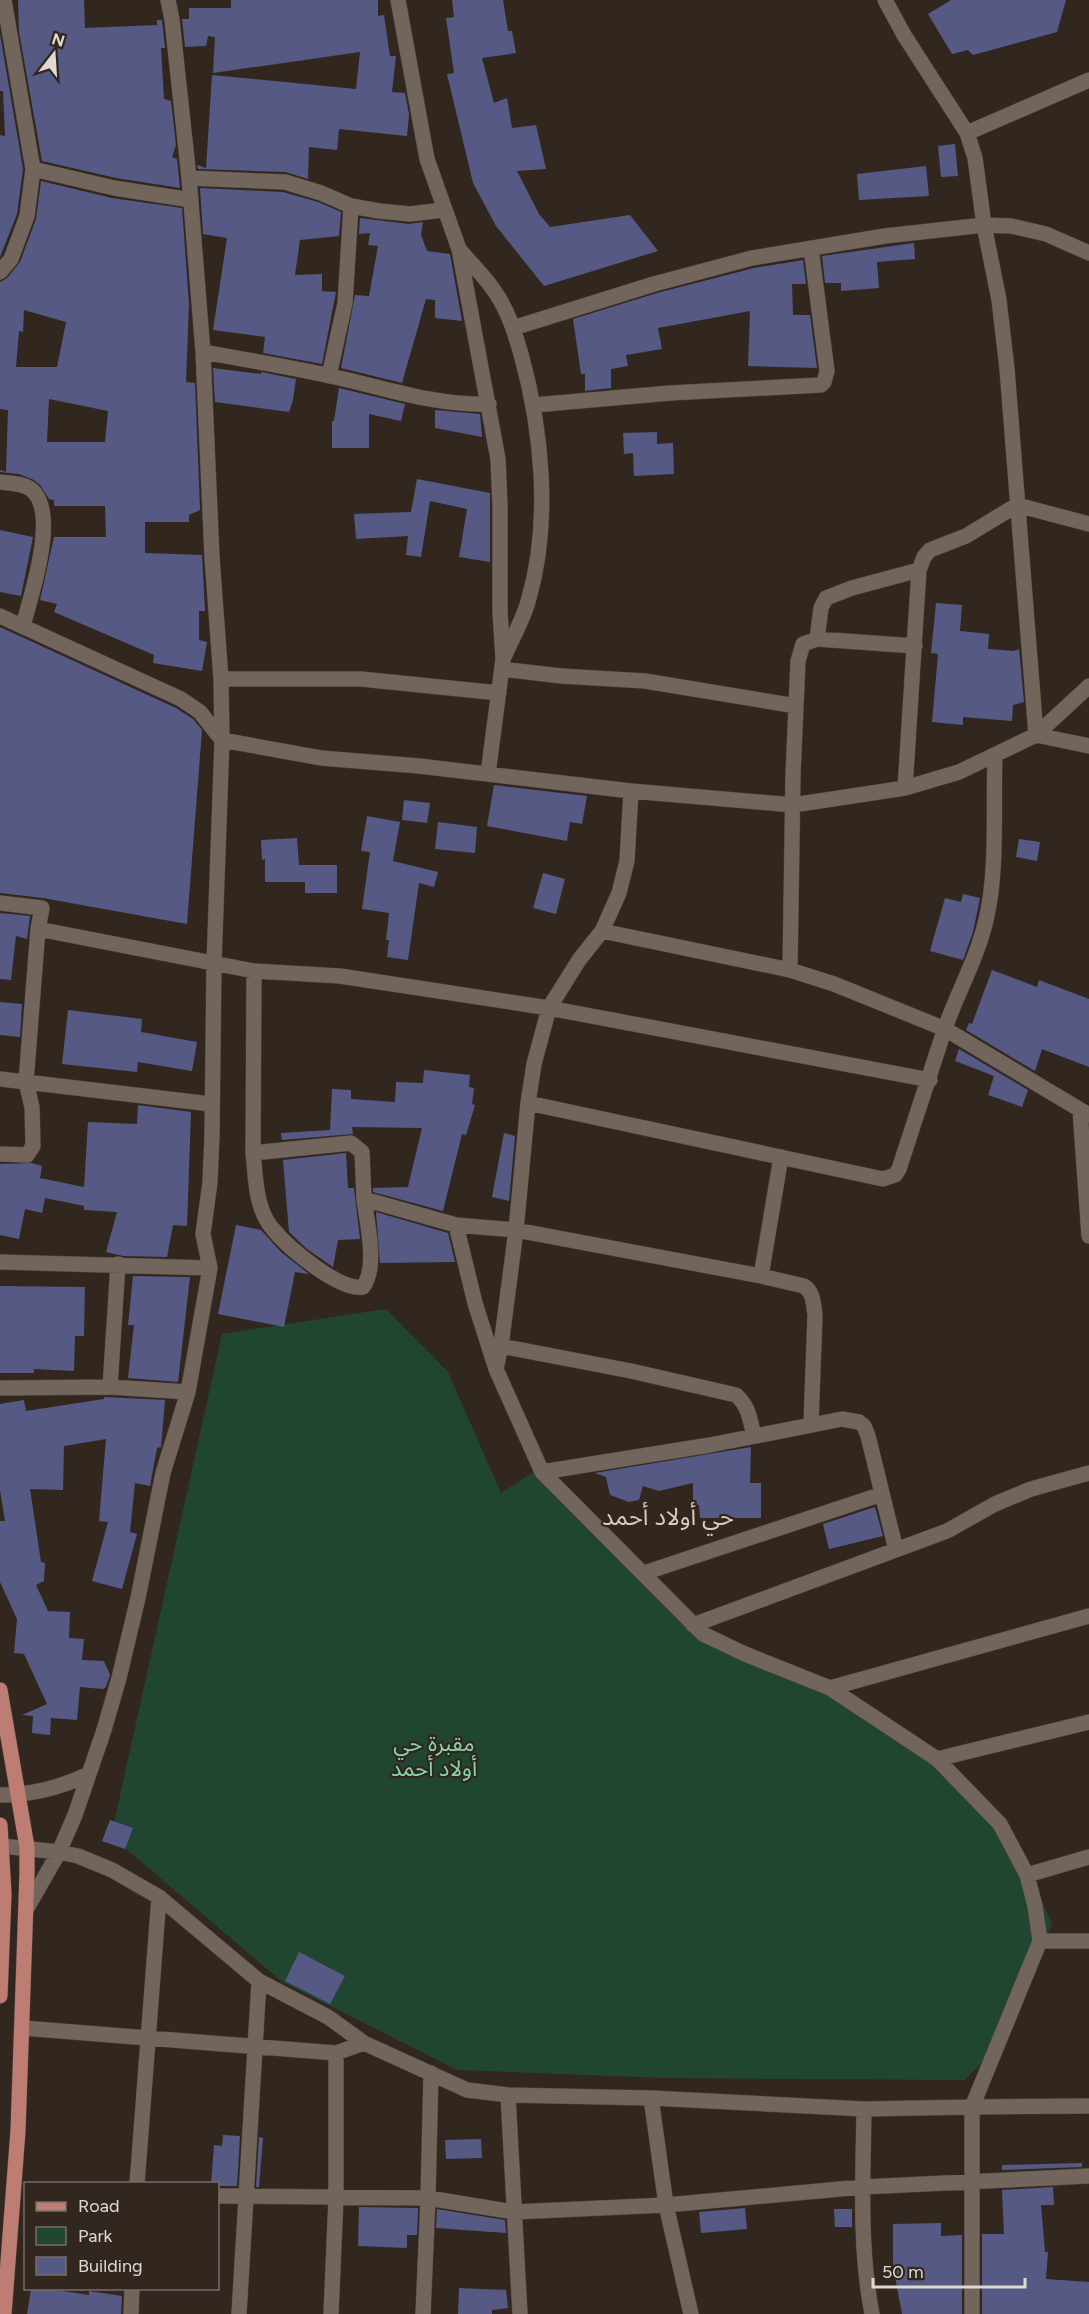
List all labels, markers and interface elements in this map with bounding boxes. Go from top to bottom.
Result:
north arrow [24,24,84,84]
text: N [50,29,67,51]
district label: حي أولاد أحمد [602,1501,734,1536]
park label: مقبرة حي أولاد أحمد [391,1730,477,1782]
legend [24,2182,219,2290]
text: Road [78,2195,119,2217]
text: Park [78,2225,113,2247]
scale bar [873,2251,1024,2289]
text: Building [78,2255,143,2277]
text: 50 m [882,2261,924,2283]

